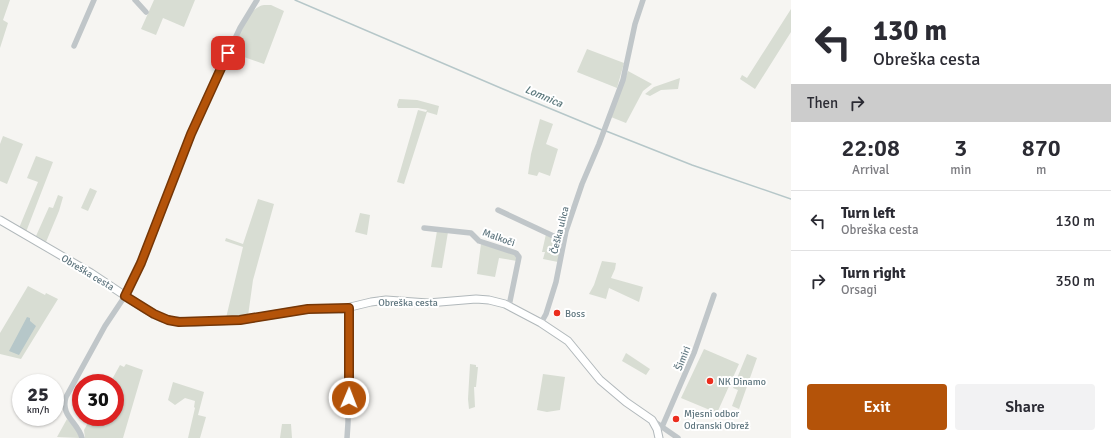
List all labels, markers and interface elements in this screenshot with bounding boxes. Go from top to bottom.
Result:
text: 130 m [873,14,947,48]
icon: left [807,16,859,68]
pin [211,36,245,70]
icon: arrive [217,42,239,64]
text: Obreška cesta [873,48,980,70]
water label: Lomnica [523,83,565,110]
icon: right [846,92,868,114]
text: Then [807,94,838,112]
text: 22:08 [841,133,900,163]
text: 3 [954,133,967,163]
text: 870 [1022,133,1061,163]
text: Arrival [852,162,889,178]
text: min [950,162,971,178]
text: m [1036,162,1046,178]
text: Turn left [841,204,895,222]
street label: Češka ulica [547,205,572,255]
icon: left [807,210,829,232]
text: 130 m [1055,212,1095,230]
text: Obreška cesta [841,222,919,238]
street label: Malkoči [481,227,517,249]
street label: Obreška cesta [59,252,116,293]
text: Turn right [841,264,906,282]
icon: right [807,270,829,292]
text: 350 m [1055,272,1095,290]
text: Orsagi [841,282,877,298]
street label: Obreška cesta [378,297,438,309]
marker: Boss [552,308,562,318]
place label: Boss [565,308,586,320]
street label: Šimiri [672,344,693,372]
speed limit sign: 30 [72,374,124,426]
marker: NK Dinamo [705,376,715,386]
place label: NK Dinamo [718,376,766,388]
position arrow [328,377,370,419]
text: 25 [27,382,49,407]
button: Exit [807,384,947,430]
button: Share [955,384,1095,430]
text: km/h [27,404,49,416]
place label: Mjesni odbor Odranski Obrež [684,408,750,432]
marker: Mjesni odbor Odranski Obrež [671,414,681,424]

